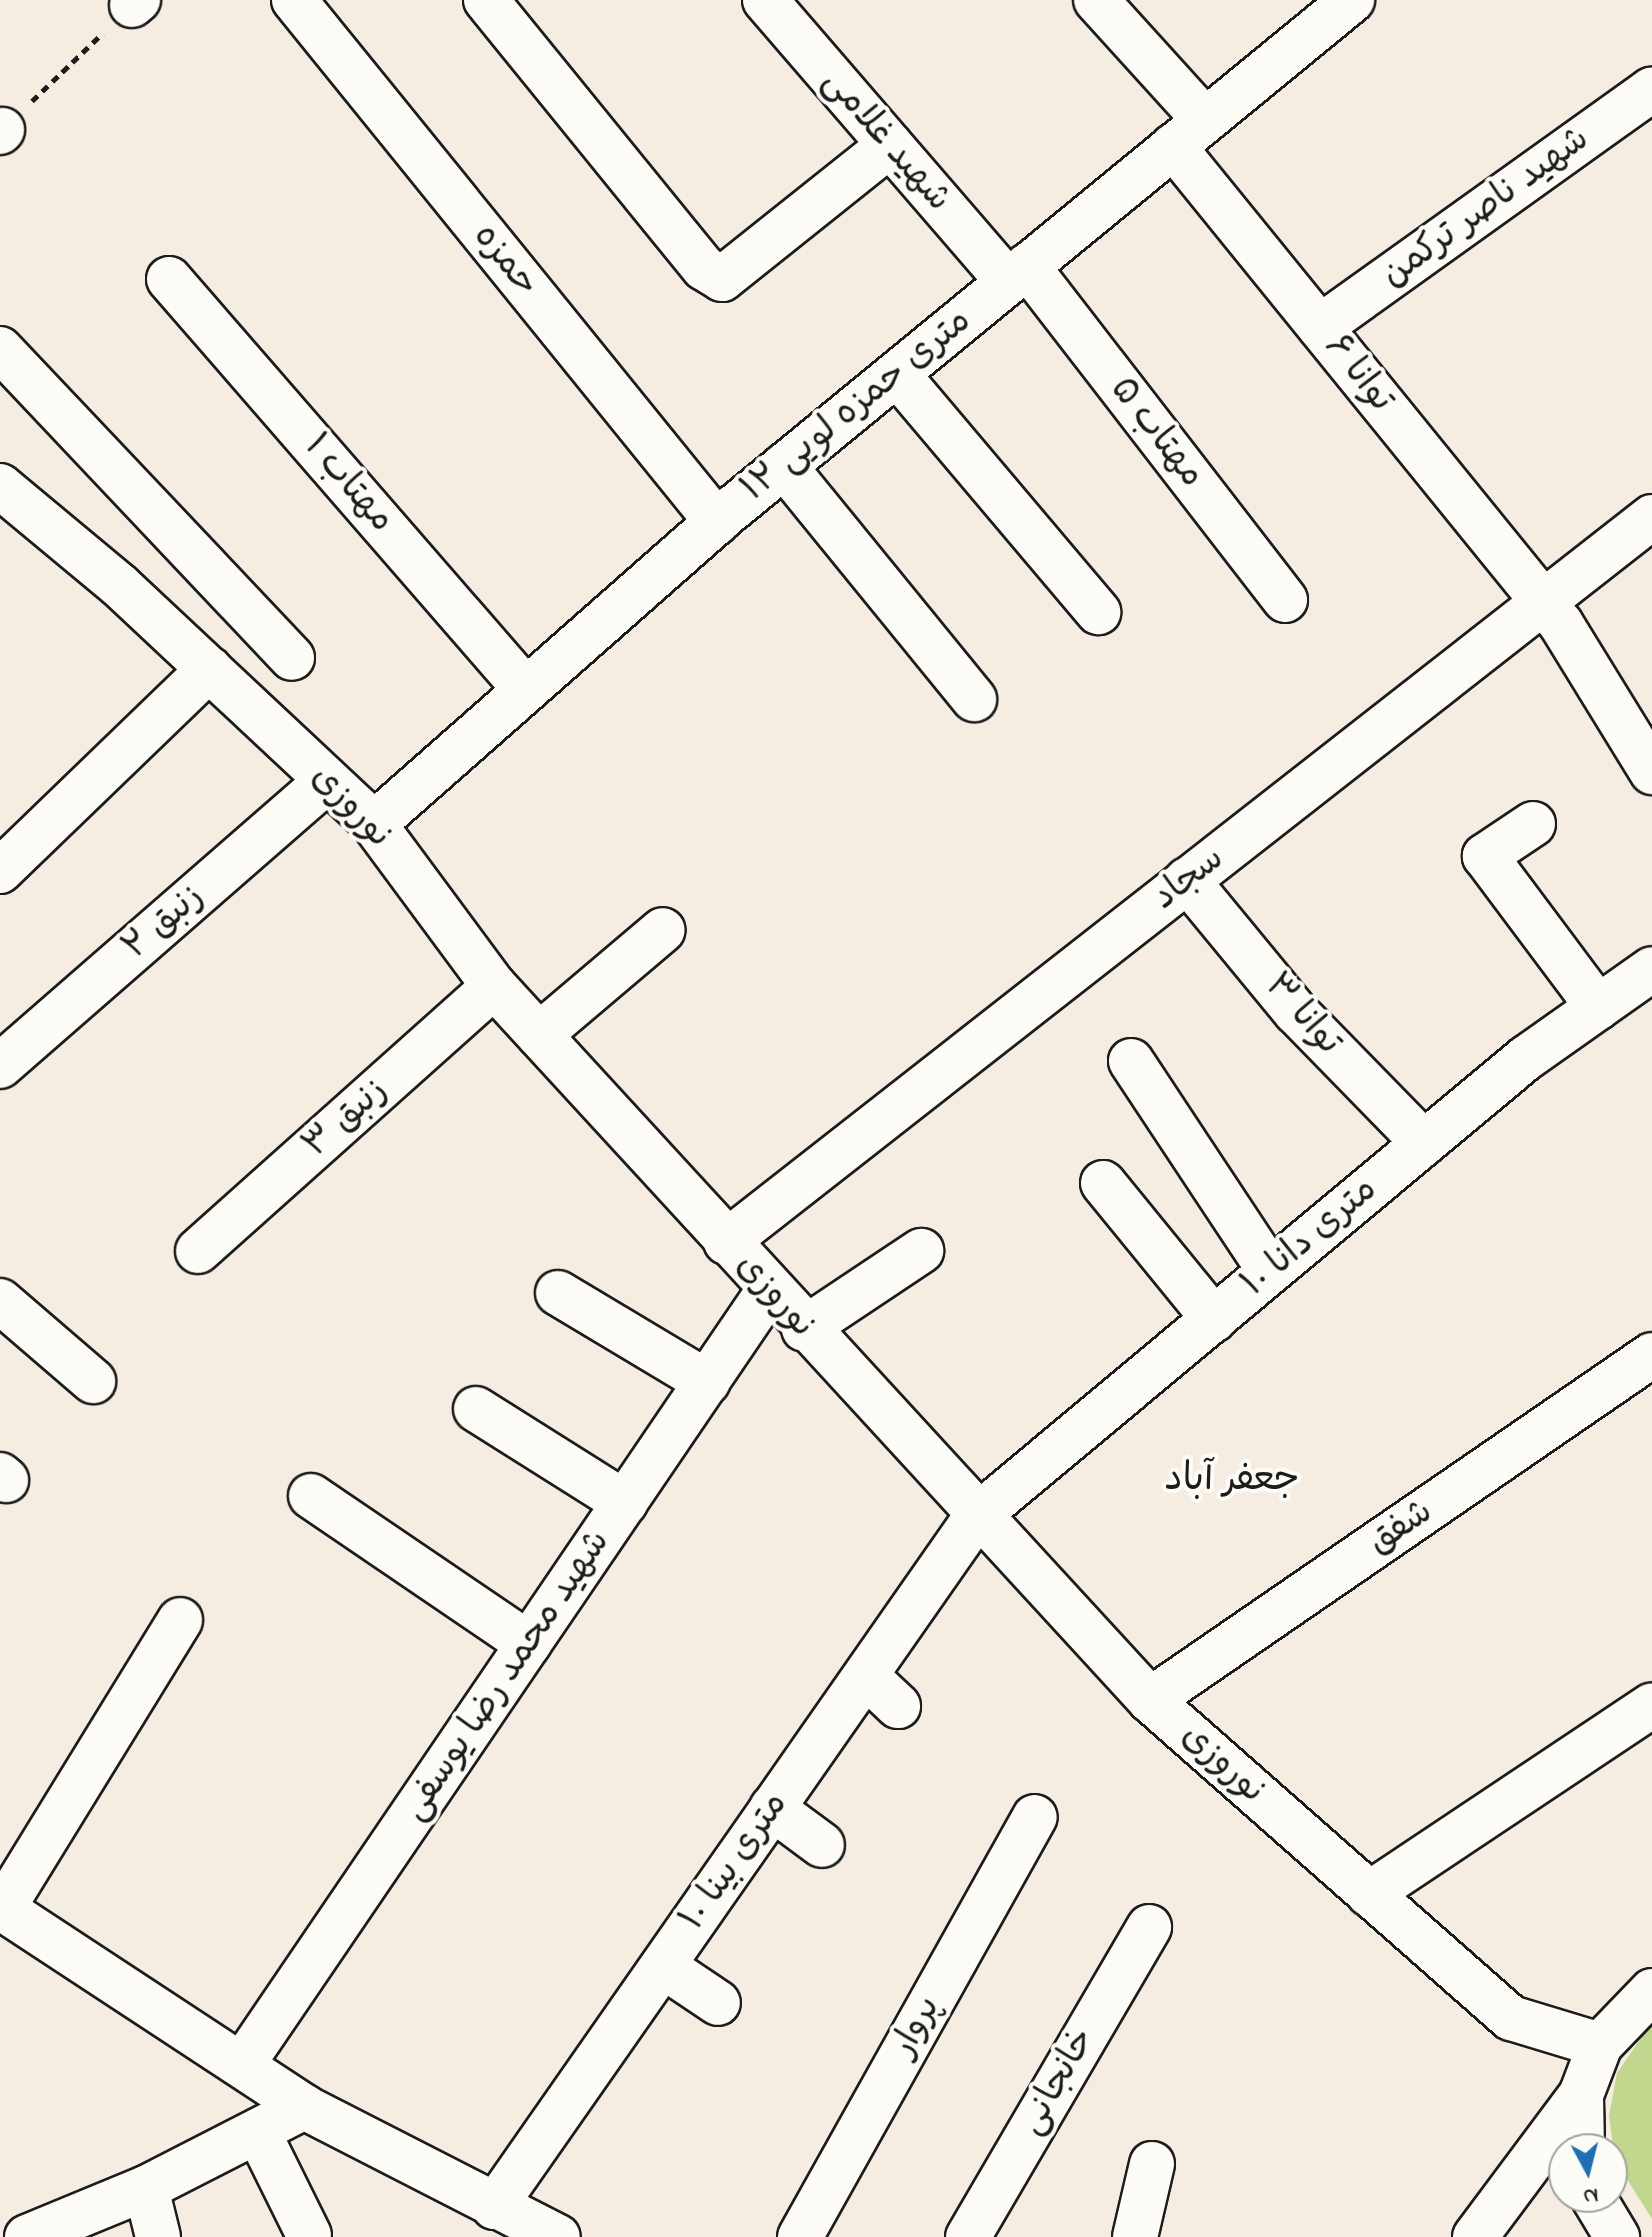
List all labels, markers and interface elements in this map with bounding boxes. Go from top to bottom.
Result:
street label: شهید غلامی [813,61,959,221]
street label: شهید ناصر ترکمن [1374,118,1598,298]
street label: حمزه [463,216,547,306]
street label: ۱۲ متری حمزه لویی [733,300,981,512]
street label: توانا ۶ [1314,327,1402,421]
street label: مهتاب ۵ [1100,369,1212,497]
street label: مهتاب ۱ [294,426,402,542]
street label: نوروزی [301,757,401,859]
street label: سجاد [1145,838,1233,920]
street label: زنبق ۲ [115,876,213,970]
street label: توانا ۳ [1254,965,1350,1065]
street label: زنبق ۳ [295,1070,397,1168]
street label: ۱۰ متری دانا [1234,1169,1386,1307]
street label: نوروزی [725,1245,825,1349]
district label: جعفر آباد [1164,1458,1300,1504]
street label: شفق [1361,1491,1441,1565]
street label: شهید محمد رضا یوسفی [394,1523,620,1829]
street label: نوروزی [1171,1715,1275,1815]
street label: ۱۰ متری بینا [672,1785,798,1939]
street label: پروار [883,1989,951,2065]
street label: خانجانی [1010,2021,1106,2143]
north arrow [1548,2133,1628,2213]
text: N [1581,2178,1600,2212]

